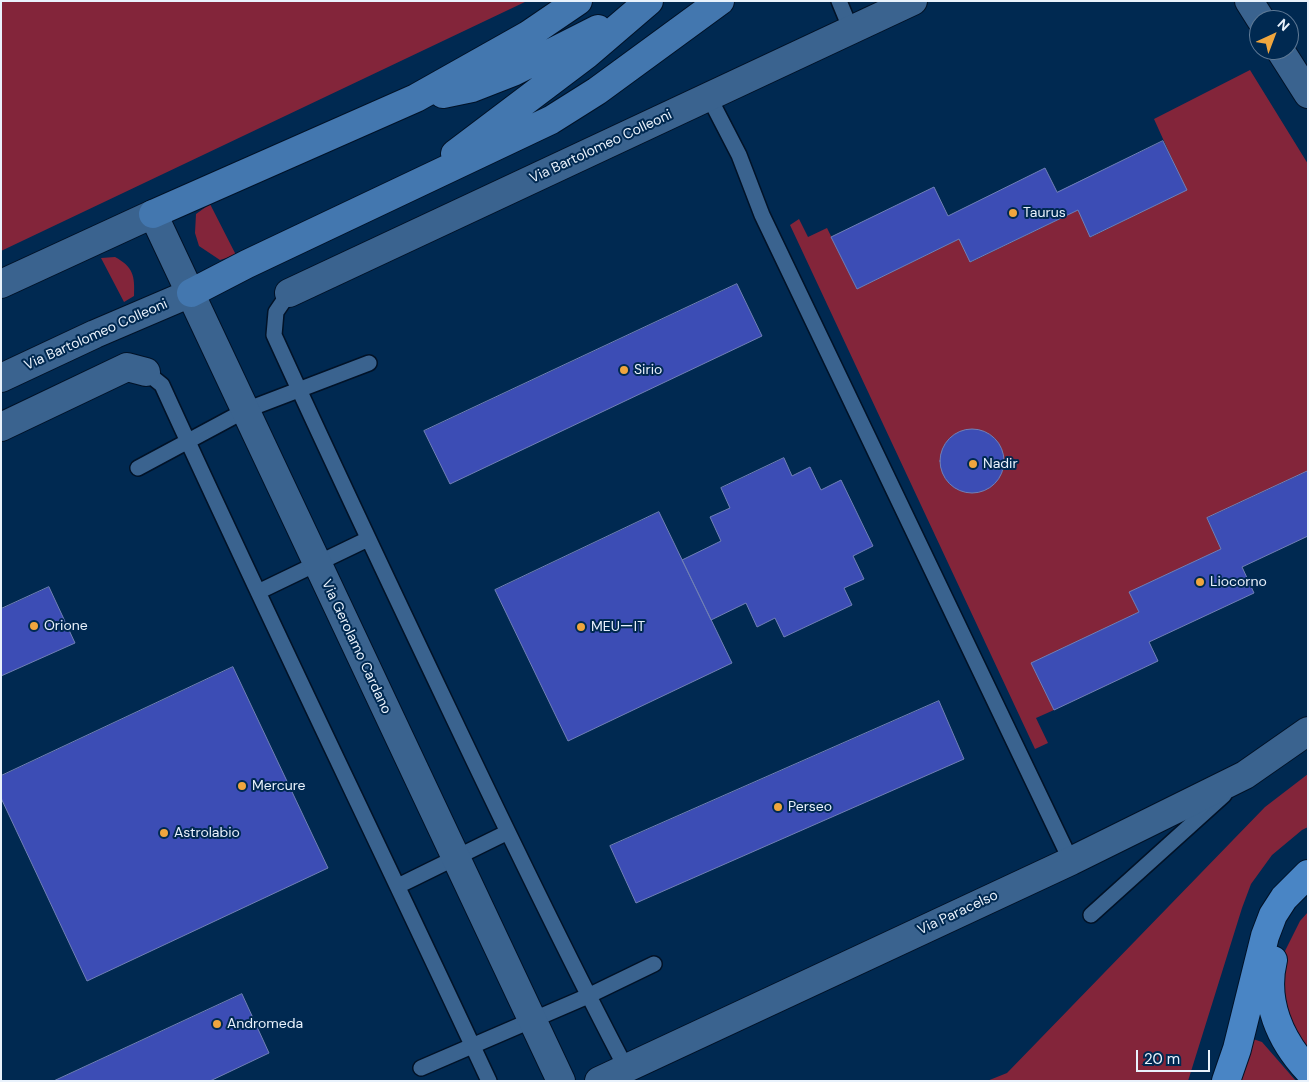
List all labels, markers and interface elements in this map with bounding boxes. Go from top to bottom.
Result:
north arrow [1249,10,1299,60]
text: N [1274,15,1293,35]
street label: Via Bartolomeo Colleoni [527,107,675,187]
place label: Taurus [1023,205,1066,221]
marker: Taurus [1007,207,1019,219]
street label: Via Bartolomeo Colleoni [22,296,170,374]
place label: Sirio [634,362,662,378]
marker: Sirio [618,364,630,376]
place label: Nadir [983,456,1018,472]
marker: Nadir [967,458,979,470]
place label: Liocorno [1210,574,1267,590]
marker: Liocorno [1194,576,1206,588]
street label: Via Gerolamo Cardano [317,577,395,717]
place label: Orione [44,618,88,634]
place label: MEUーIT [591,619,645,635]
marker: Orione [28,620,40,632]
marker: MEUーIT [575,621,587,633]
place label: Mercure [252,778,306,794]
marker: Mercure [236,780,248,792]
place label: Perseo [788,799,832,815]
marker: Perseo [772,801,784,813]
place label: Astrolabio [174,825,240,841]
marker: Astrolabio [158,827,170,839]
street label: Via Paracelso [915,887,1001,939]
place label: Andromeda [227,1016,303,1032]
marker: Andromeda [211,1018,223,1030]
scale bar [1139,1040,1213,1072]
text: 20 m [1144,1049,1180,1069]

